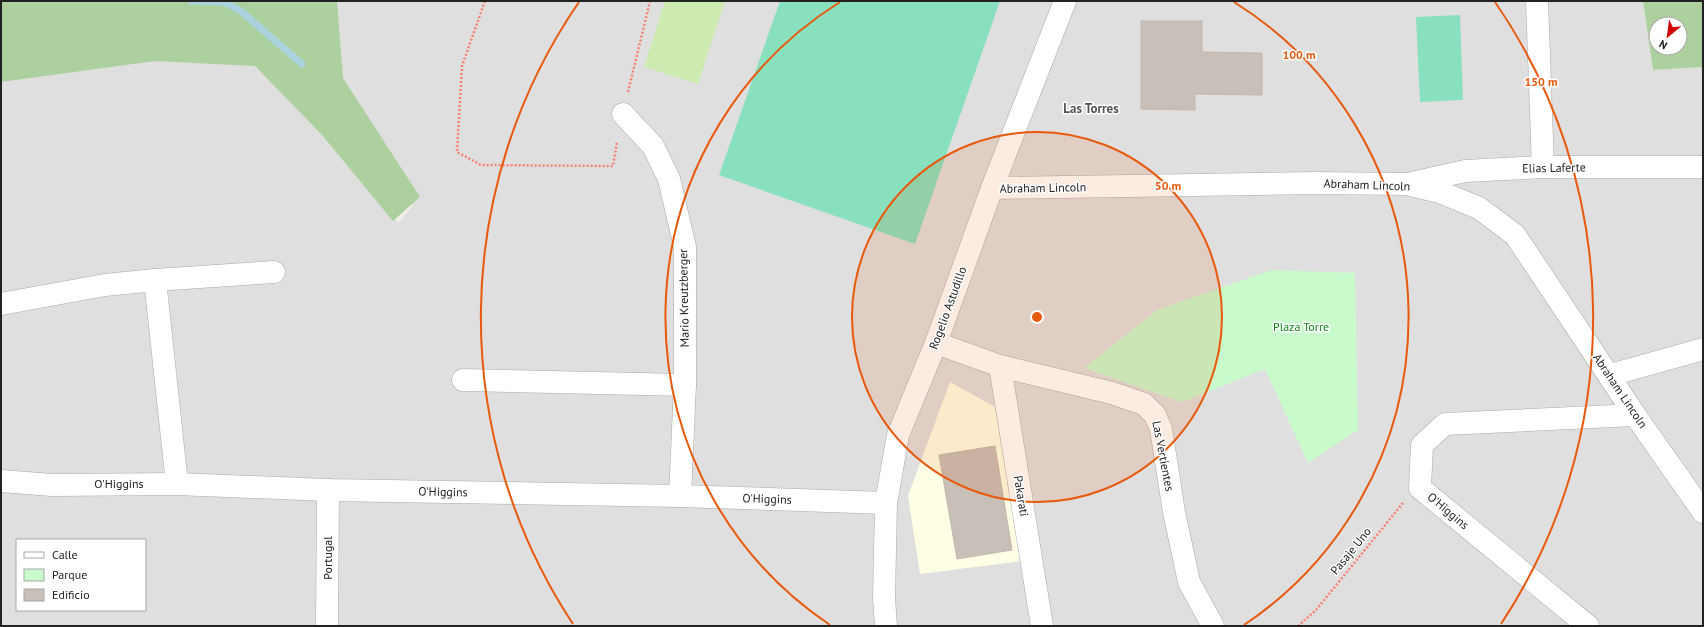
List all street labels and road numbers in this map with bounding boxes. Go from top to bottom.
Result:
street label: Elias Laferte [1522,159,1586,176]
street label: Abraham Lincoln [1323,175,1411,194]
street label: Abraham Lincoln [1000,179,1086,196]
street label: Mario Kreutzberger [675,249,692,347]
street label: Rogelio Astudillo [926,264,969,351]
street label: Abraham Lincoln [1590,351,1651,431]
street label: Las Vertientes [1149,419,1178,492]
street label: Pakarati [1011,474,1032,517]
street label: O'Higgins [94,476,144,491]
street label: O'Higgins [418,484,468,499]
street label: O'Higgins [1425,489,1472,532]
street label: O'Higgins [742,490,792,507]
street label: Pasaje Uno [1327,524,1374,577]
street label: Portugal [320,536,335,580]

